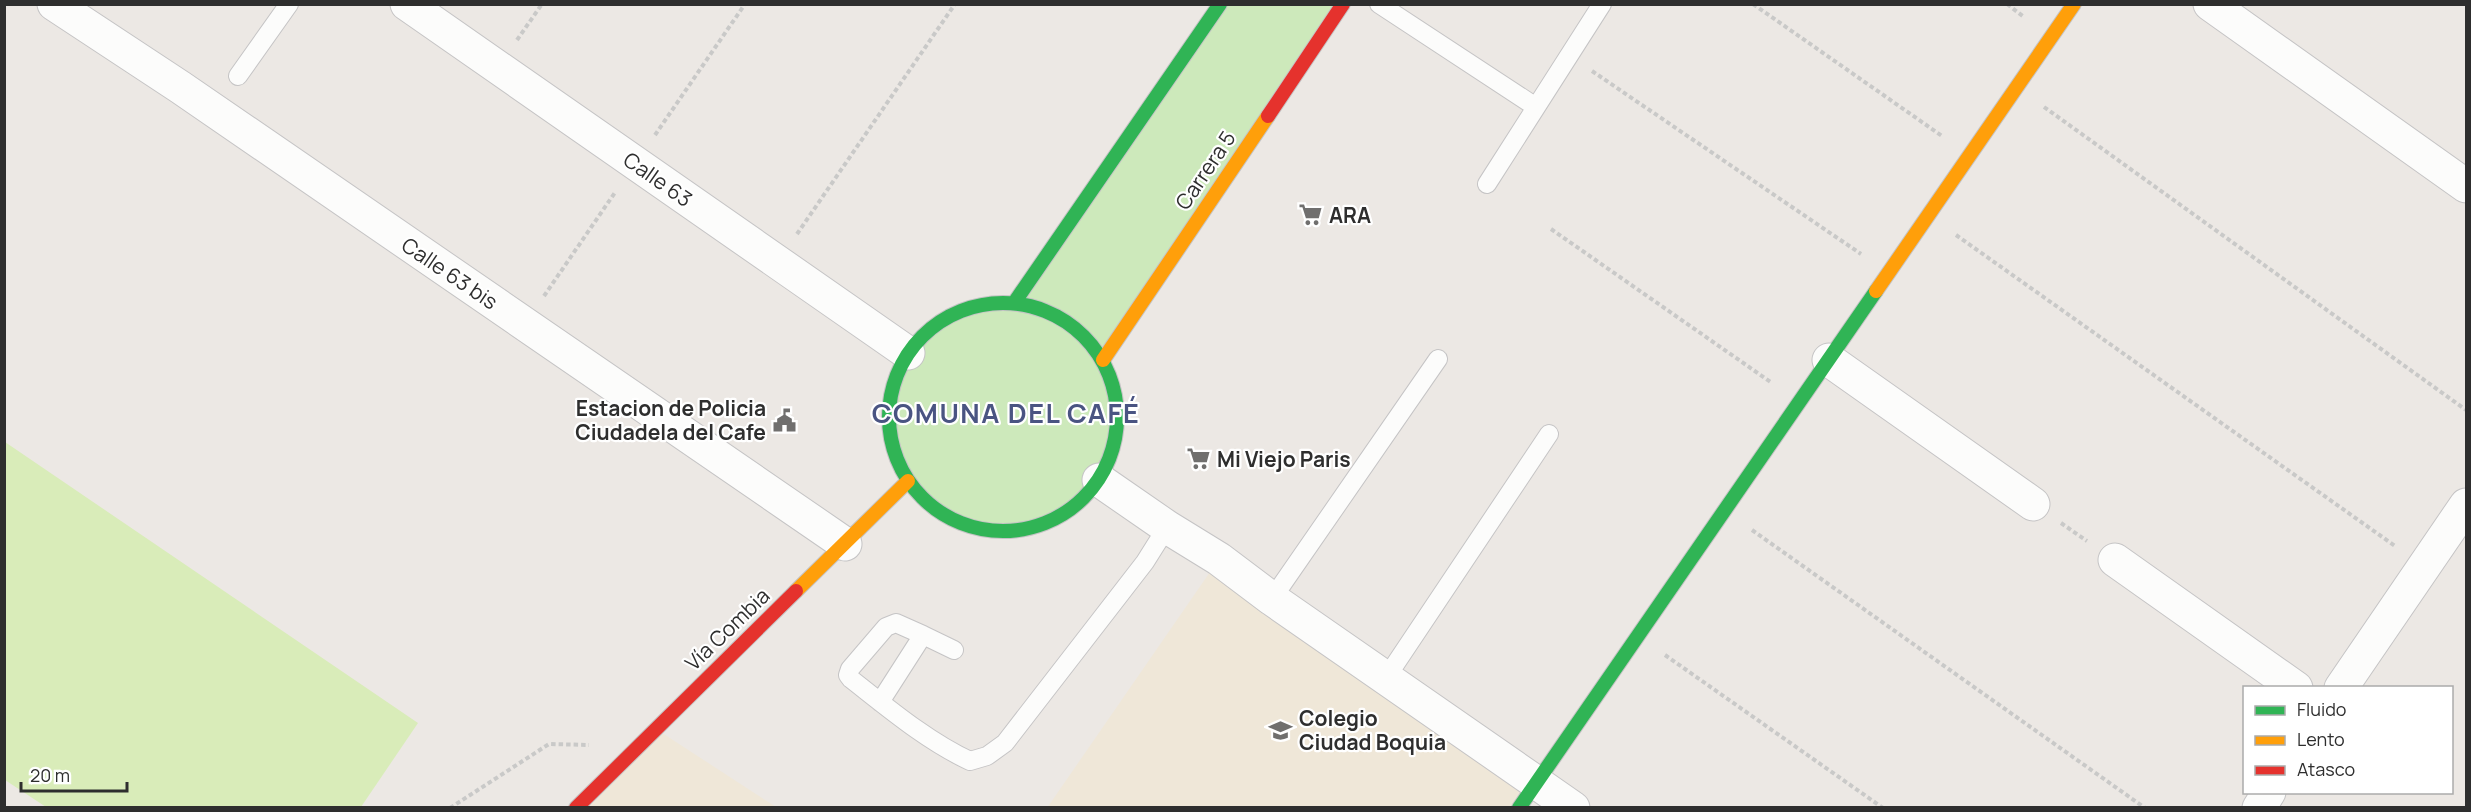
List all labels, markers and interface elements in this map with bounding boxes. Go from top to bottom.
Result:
street label: Carrera 5 [1168,125,1242,215]
street label: Calle 63 [618,145,698,213]
place label: ARA [1329,201,1371,229]
supermarket icon: ARA [1298,202,1324,228]
street label: Calle 63 bis [396,231,504,315]
place label: Estacion de Policia Ciudadela del Cafe [575,394,766,446]
district label: COMUNA DEL CAFÉ [872,394,1140,431]
public building icon: Estacion de Policia Ciudadela del Cafe [771,407,797,433]
place label: Mi Viejo Paris [1217,445,1351,473]
supermarket icon: Mi Viejo Paris [1186,446,1212,472]
street label: Vía Combia [679,582,775,676]
legend [2243,686,2453,794]
text: Fluido [2297,697,2346,721]
place label: Colegio Ciudad Boquia [1299,704,1446,756]
school or university icon: Colegio Ciudad Boquia [1268,717,1294,743]
text: Lento [2297,727,2345,751]
scale bar [21,755,128,793]
text: Atasco [2297,757,2355,781]
text: 20 m [30,763,70,787]

